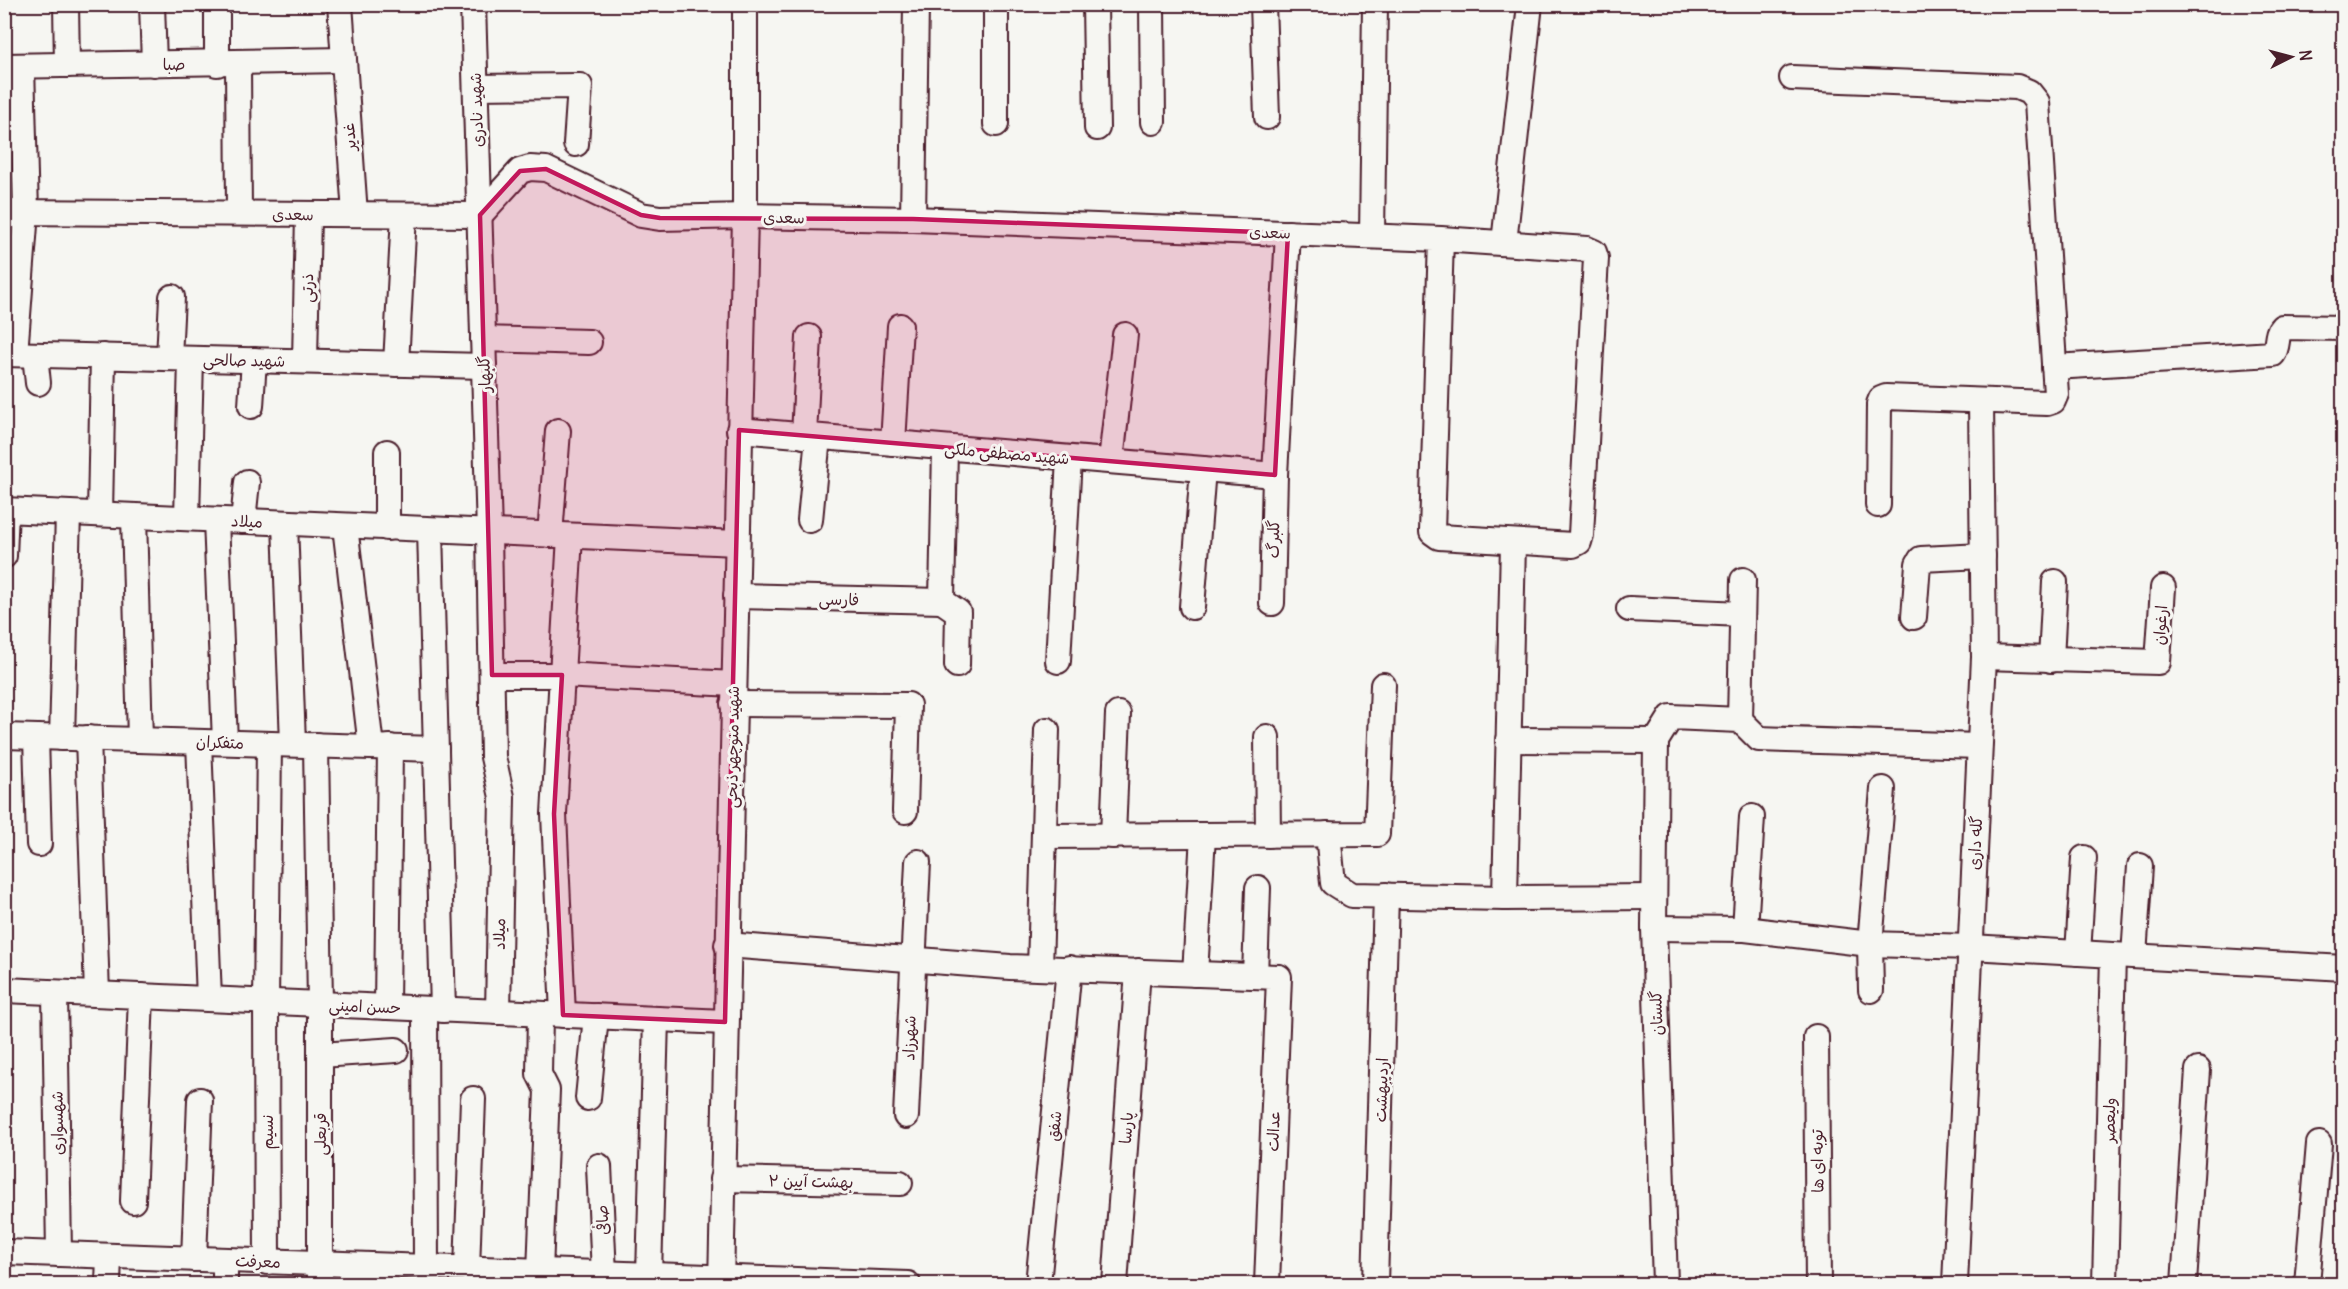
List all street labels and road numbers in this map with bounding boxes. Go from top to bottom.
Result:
street label: صبا [162,54,186,74]
street label: شهید نادری [465,72,487,148]
street label: غدیر [338,122,360,154]
street label: سعدی [272,204,314,224]
street label: سعدی [763,207,805,227]
street label: سعدی [1249,221,1291,243]
street label: ذرتی [297,273,318,303]
street label: شهید صالحی [203,349,285,372]
street label: گلبهار [473,355,495,395]
street label: شهید مصطفی ملکی [944,438,1070,469]
street label: میلاد [231,510,263,532]
street label: گلبرگ [1263,519,1283,559]
street label: فارسی [819,589,859,610]
street label: ارغوان [2149,604,2172,646]
street label: شهید منوچهر ذبحی [721,686,744,808]
street label: متفکران [196,731,244,753]
street label: گله داری [1964,815,1986,871]
street label: میلاد [489,918,509,950]
street label: گلستان [1645,990,1667,1036]
street label: حسن امینی [328,995,402,1018]
street label: شهرزاد [898,1015,920,1061]
street label: اردیبهشت [1370,1057,1392,1123]
street label: شهسواری [46,1091,69,1155]
street label: ولیعصر [2099,1097,2119,1145]
street label: شفق [1042,1110,1066,1142]
street label: عدالت [1262,1110,1284,1152]
street label: پارسا [1115,1111,1138,1145]
street label: قربعلی [310,1113,331,1156]
street label: نسیم [257,1115,280,1149]
street label: توبه ای ها [1806,1129,1829,1193]
street label: بهشت آیین ۲ [768,1170,854,1192]
street label: صافی [591,1204,613,1236]
street label: معرفت [235,1250,281,1272]

